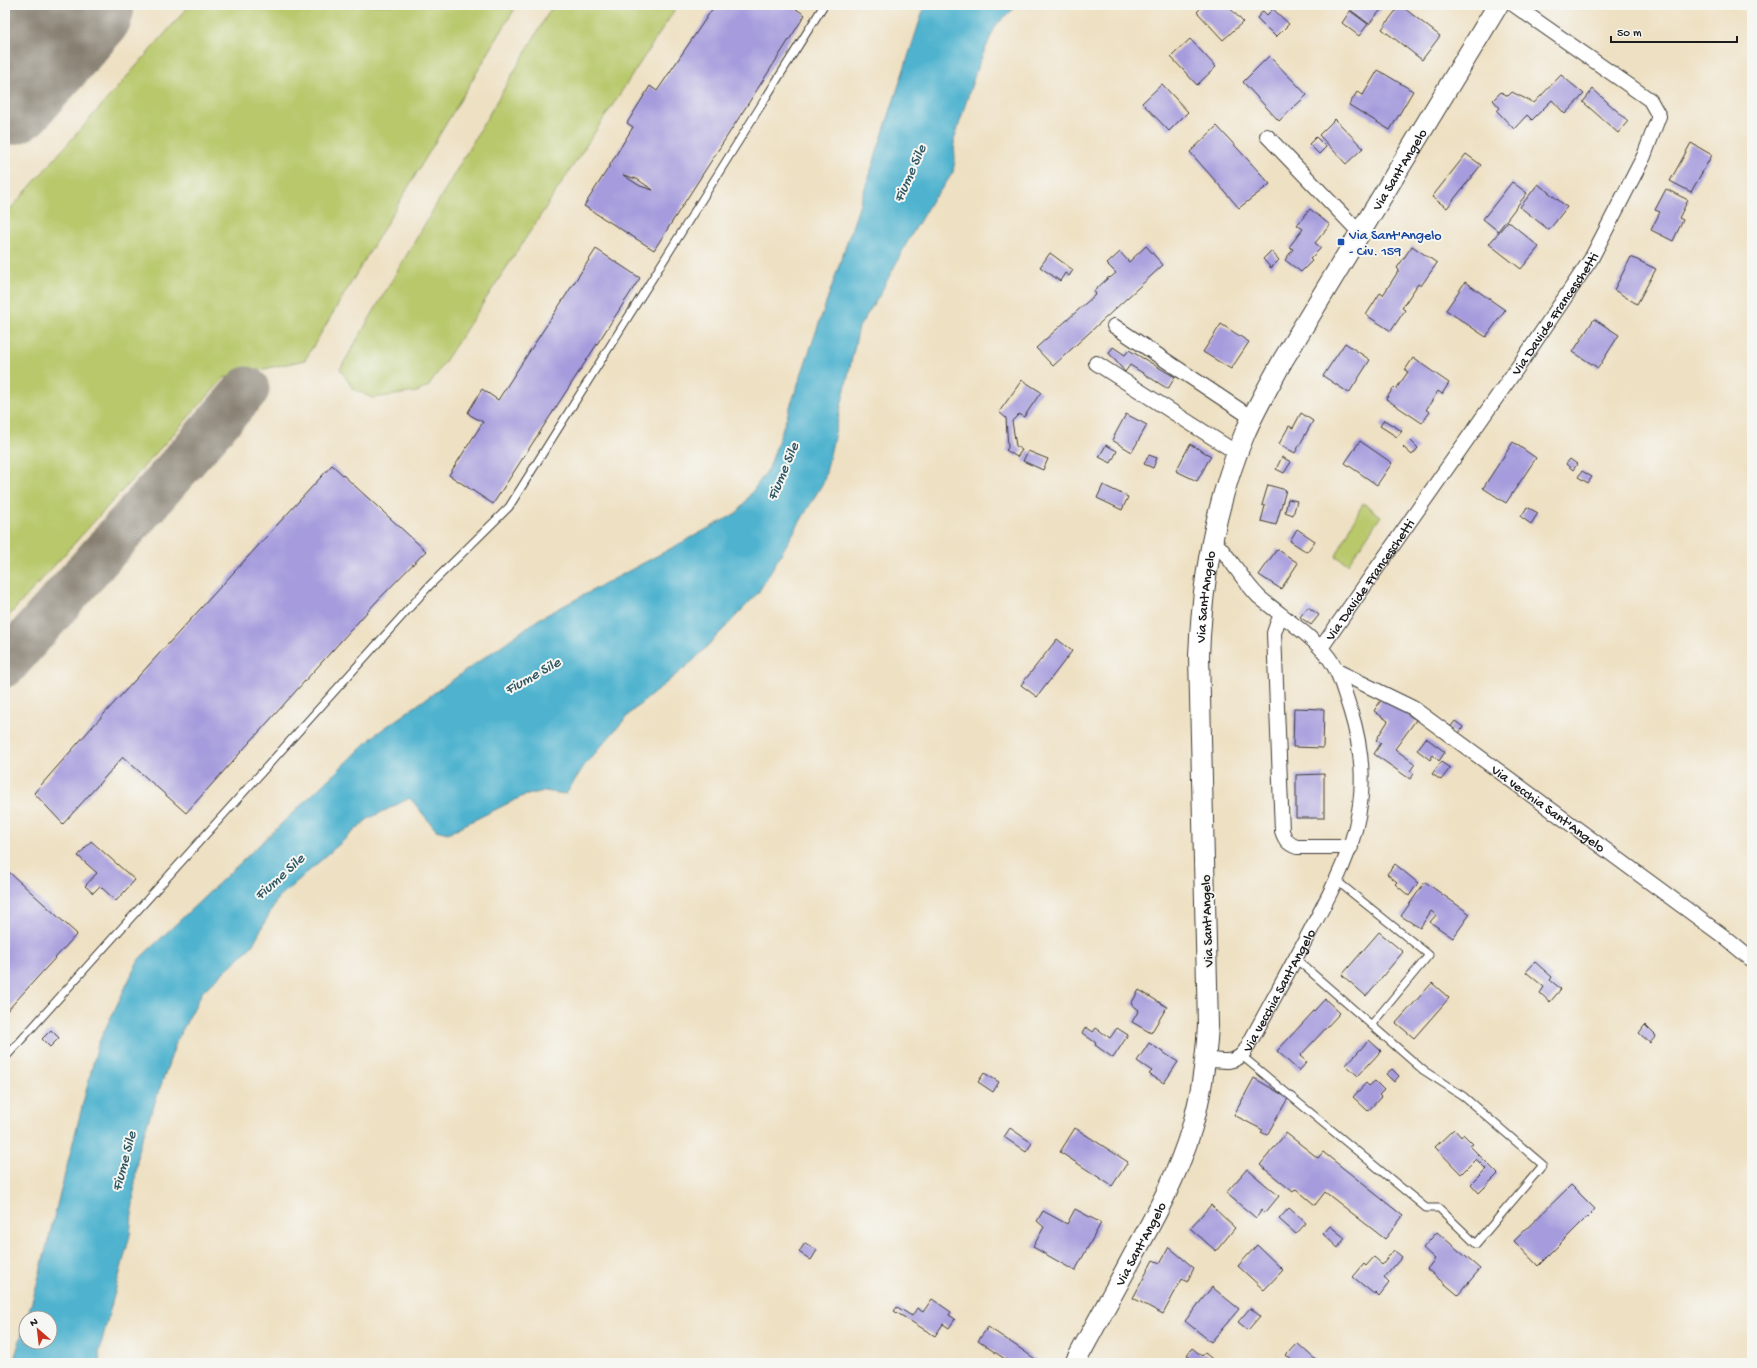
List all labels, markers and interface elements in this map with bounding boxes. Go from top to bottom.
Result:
scale bar [1611,18,1737,44]
text: 50 m [1617,27,1642,41]
street label: Via Sant'Angelo [1369,126,1432,215]
water label: Fiume Sile [890,141,932,205]
place label: Via Sant'Angelo - Civ. 159 [1348,228,1442,261]
marker: Via Sant'Angelo - Civ. 159 [1336,237,1346,247]
street label: Via Davide Franceschetti [1508,250,1604,380]
water label: Fiume Sile [764,439,805,503]
street label: Via Davide Franceschetti [1322,517,1420,646]
street label: Via Sant'Angelo [1194,550,1221,644]
water label: Fiume Sile [502,653,565,699]
street label: Via vecchia Sant'Angelo [1486,762,1608,857]
water label: Fiume Sile [252,849,310,905]
street label: Via Sant'Angelo [1198,874,1219,968]
street label: Via vecchia Sant'Angelo [1240,927,1321,1056]
water label: Fiume Sile [108,1128,142,1193]
street label: Via Sant'Angelo [1112,1200,1171,1290]
north arrow [18,1310,58,1350]
text: N [28,1316,40,1330]

